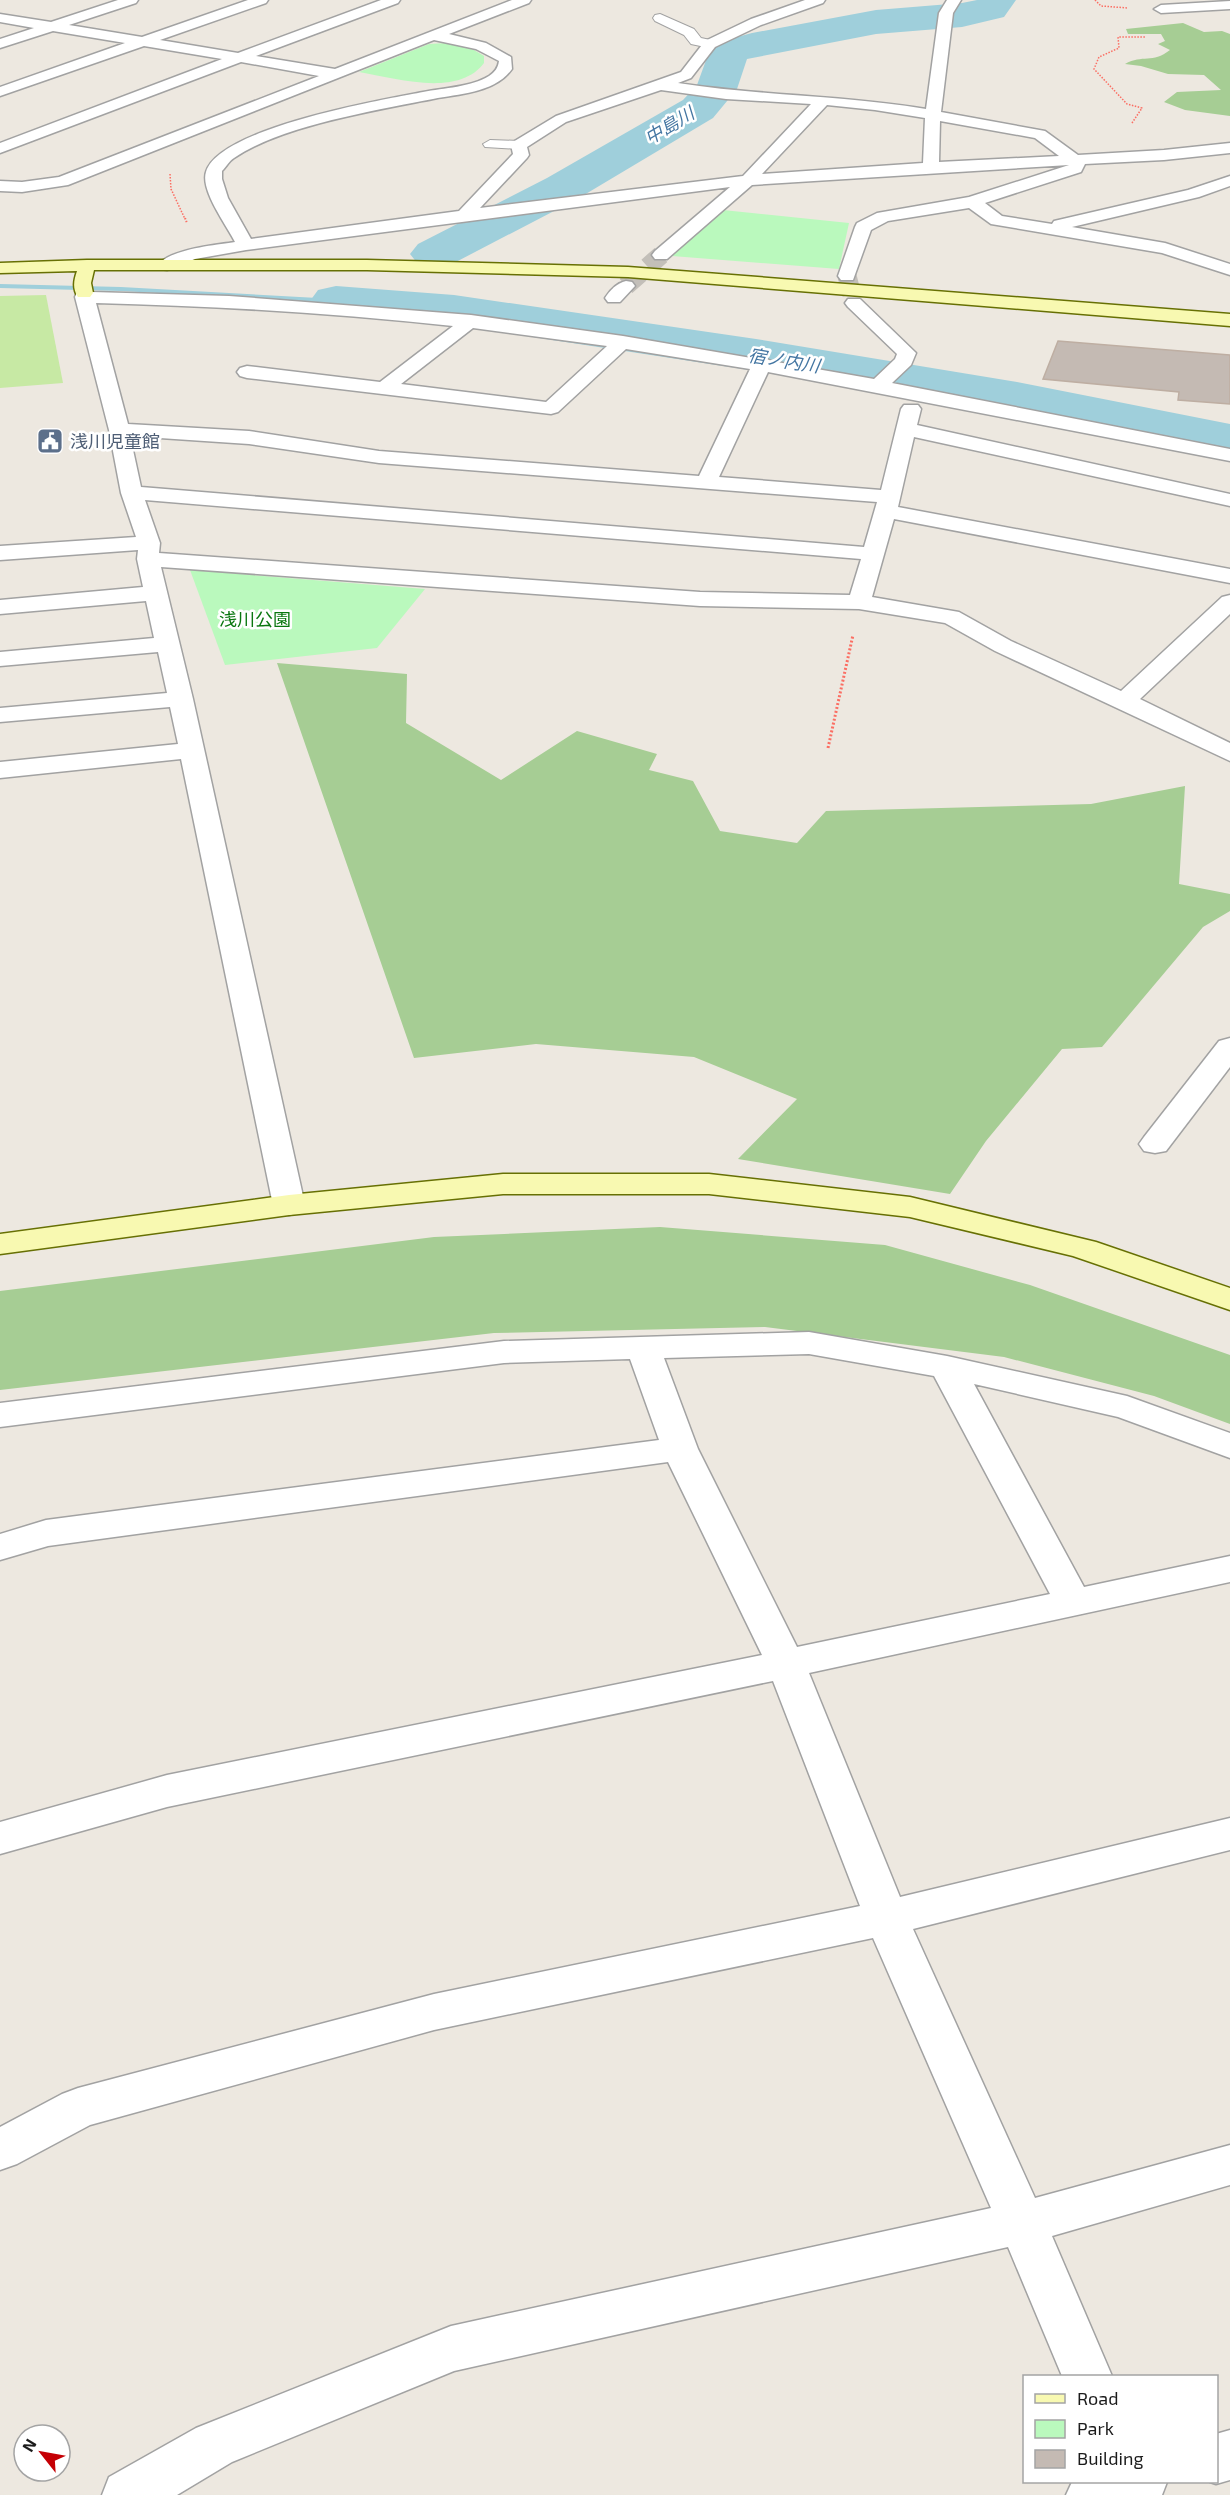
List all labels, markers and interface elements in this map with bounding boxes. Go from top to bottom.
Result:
water label: 中島川 [640,101,700,148]
water label: 宿ノ内川 [747,344,823,377]
public building icon: 浅川児童館 [35,426,65,456]
place label: 浅川児童館 [70,430,160,452]
park label: 浅川公園 [219,608,291,630]
legend [1023,2375,1218,2483]
text: Road [1077,2387,1118,2409]
text: Park [1077,2417,1114,2439]
north arrow [12,2423,72,2483]
text: N [18,2435,40,2455]
text: Building [1077,2447,1144,2469]

